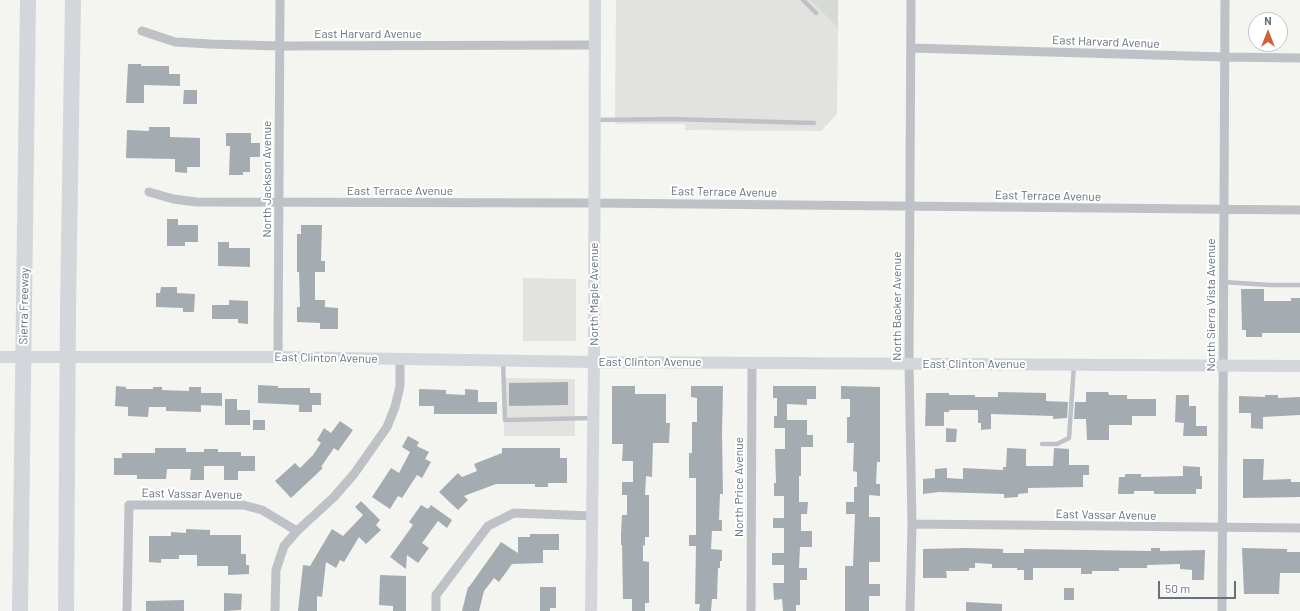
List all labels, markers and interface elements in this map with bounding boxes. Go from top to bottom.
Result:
north arrow [1248,12,1288,52]
text: N [1264,14,1272,27]
street label: East Harvard Avenue [314,27,422,41]
street label: East Harvard Avenue [1052,33,1160,51]
street label: North Jackson Avenue [260,121,274,237]
street label: East Terrace Avenue [347,184,453,198]
street label: East Terrace Avenue [671,184,777,200]
street label: East Terrace Avenue [995,188,1101,204]
street label: North Sierra Vista Avenue [1204,238,1218,372]
street label: North Maple Avenue [587,242,601,346]
street label: North Backer Avenue [890,251,904,361]
street label: Sierra Freeway [16,267,32,345]
street label: East Clinton Avenue [274,350,378,366]
street label: East Clinton Avenue [598,355,702,369]
street label: East Clinton Avenue [922,357,1026,371]
street label: North Price Avenue [732,437,746,537]
street label: East Vassar Avenue [141,486,243,502]
street label: East Vassar Avenue [1055,507,1157,523]
scale bar [1160,573,1238,599]
text: 50 m [1165,581,1190,595]

